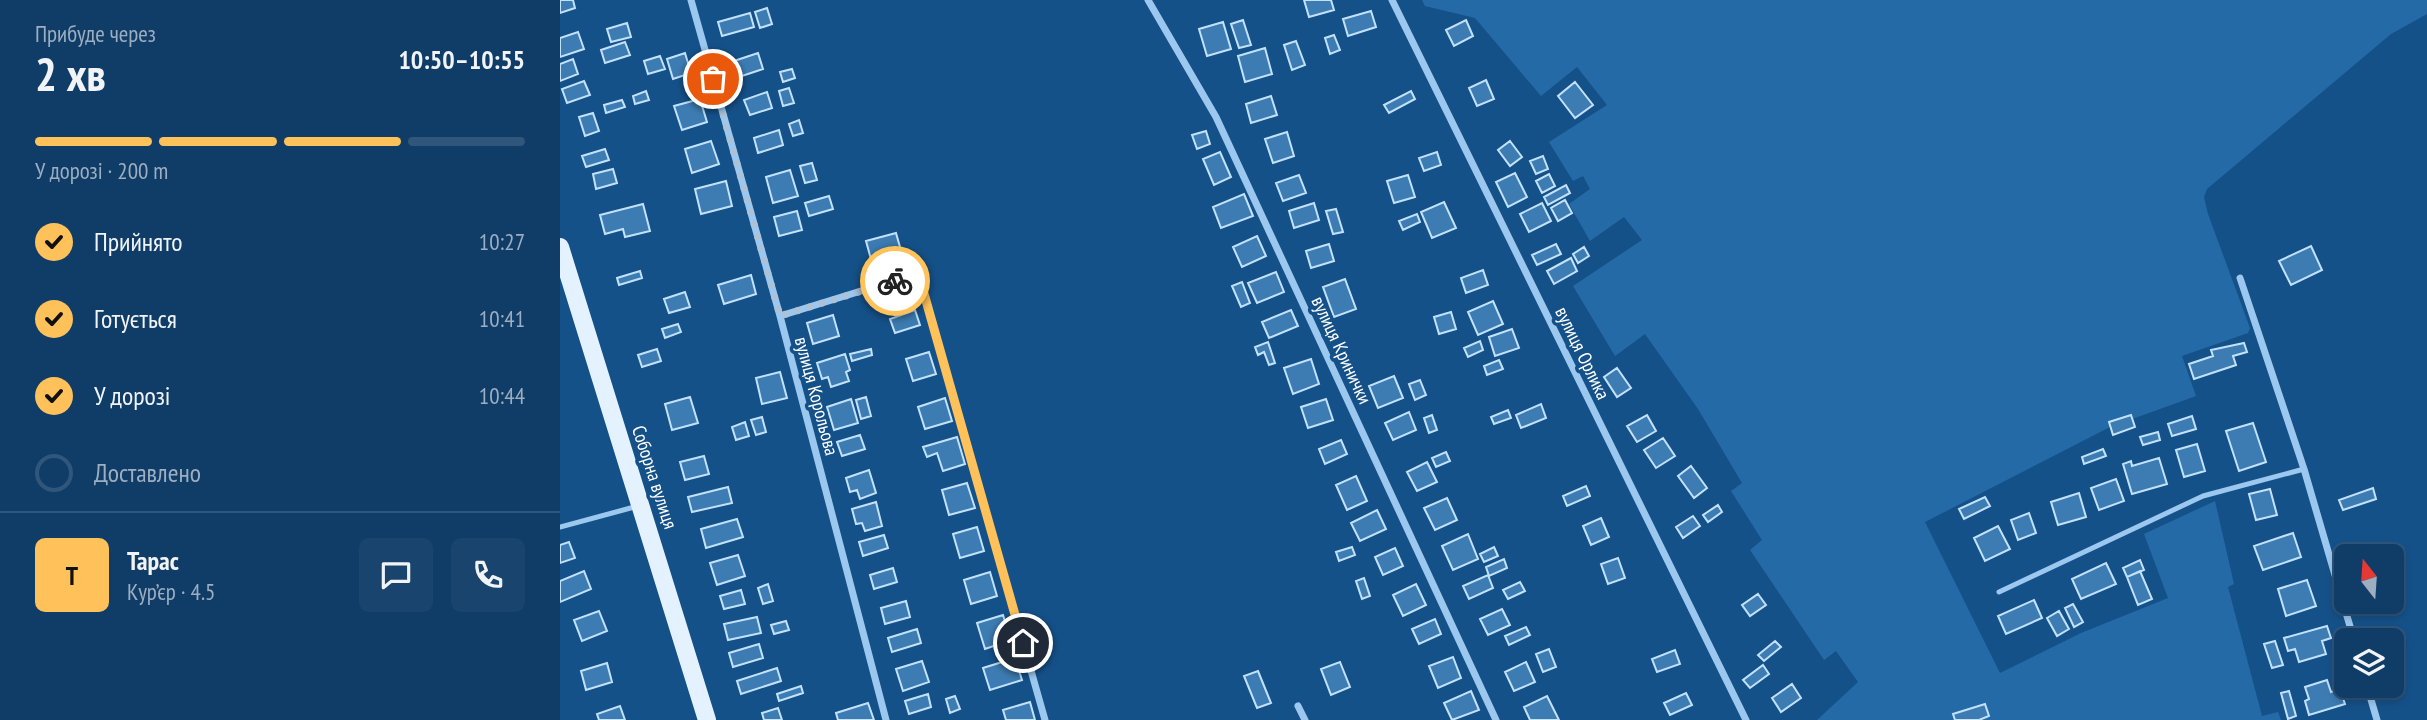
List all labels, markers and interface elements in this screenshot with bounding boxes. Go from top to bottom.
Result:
text: Прибуде через [35,19,156,48]
text: 10:50–10:55 [398,43,525,76]
text: 2 хв [35,44,106,104]
pin [683,49,743,109]
icon: bag [694,60,732,98]
text: У дорозі · 200 m [35,156,168,185]
icon: check [35,223,73,261]
text: Прийнято [94,225,182,258]
text: 10:27 [479,227,525,256]
courier [860,246,930,316]
icon: bike [876,262,914,300]
street label: вулиця Кринички [1307,292,1377,408]
icon: check [35,300,73,338]
text: Готується [94,302,177,335]
street label: вулиця Орлика [1550,303,1616,403]
text: 10:41 [479,304,525,333]
street label: вулиця Корольова [790,334,844,458]
icon: check [35,377,73,415]
text: У дорозі [94,379,171,412]
text: 10:44 [479,381,525,410]
street label: Соборна вулиця [627,422,683,532]
text: Доставлено [94,456,201,489]
button: chat [359,538,433,612]
button: phone [451,538,525,612]
text: Тарас [127,544,179,577]
north arrow [2334,544,2404,614]
map controls [2334,544,2404,698]
text: Т [66,559,78,592]
text: Кур’єр · 4.5 [127,577,215,606]
pin [993,613,1053,673]
icon: home [1004,624,1042,662]
button: layers [2334,628,2404,698]

